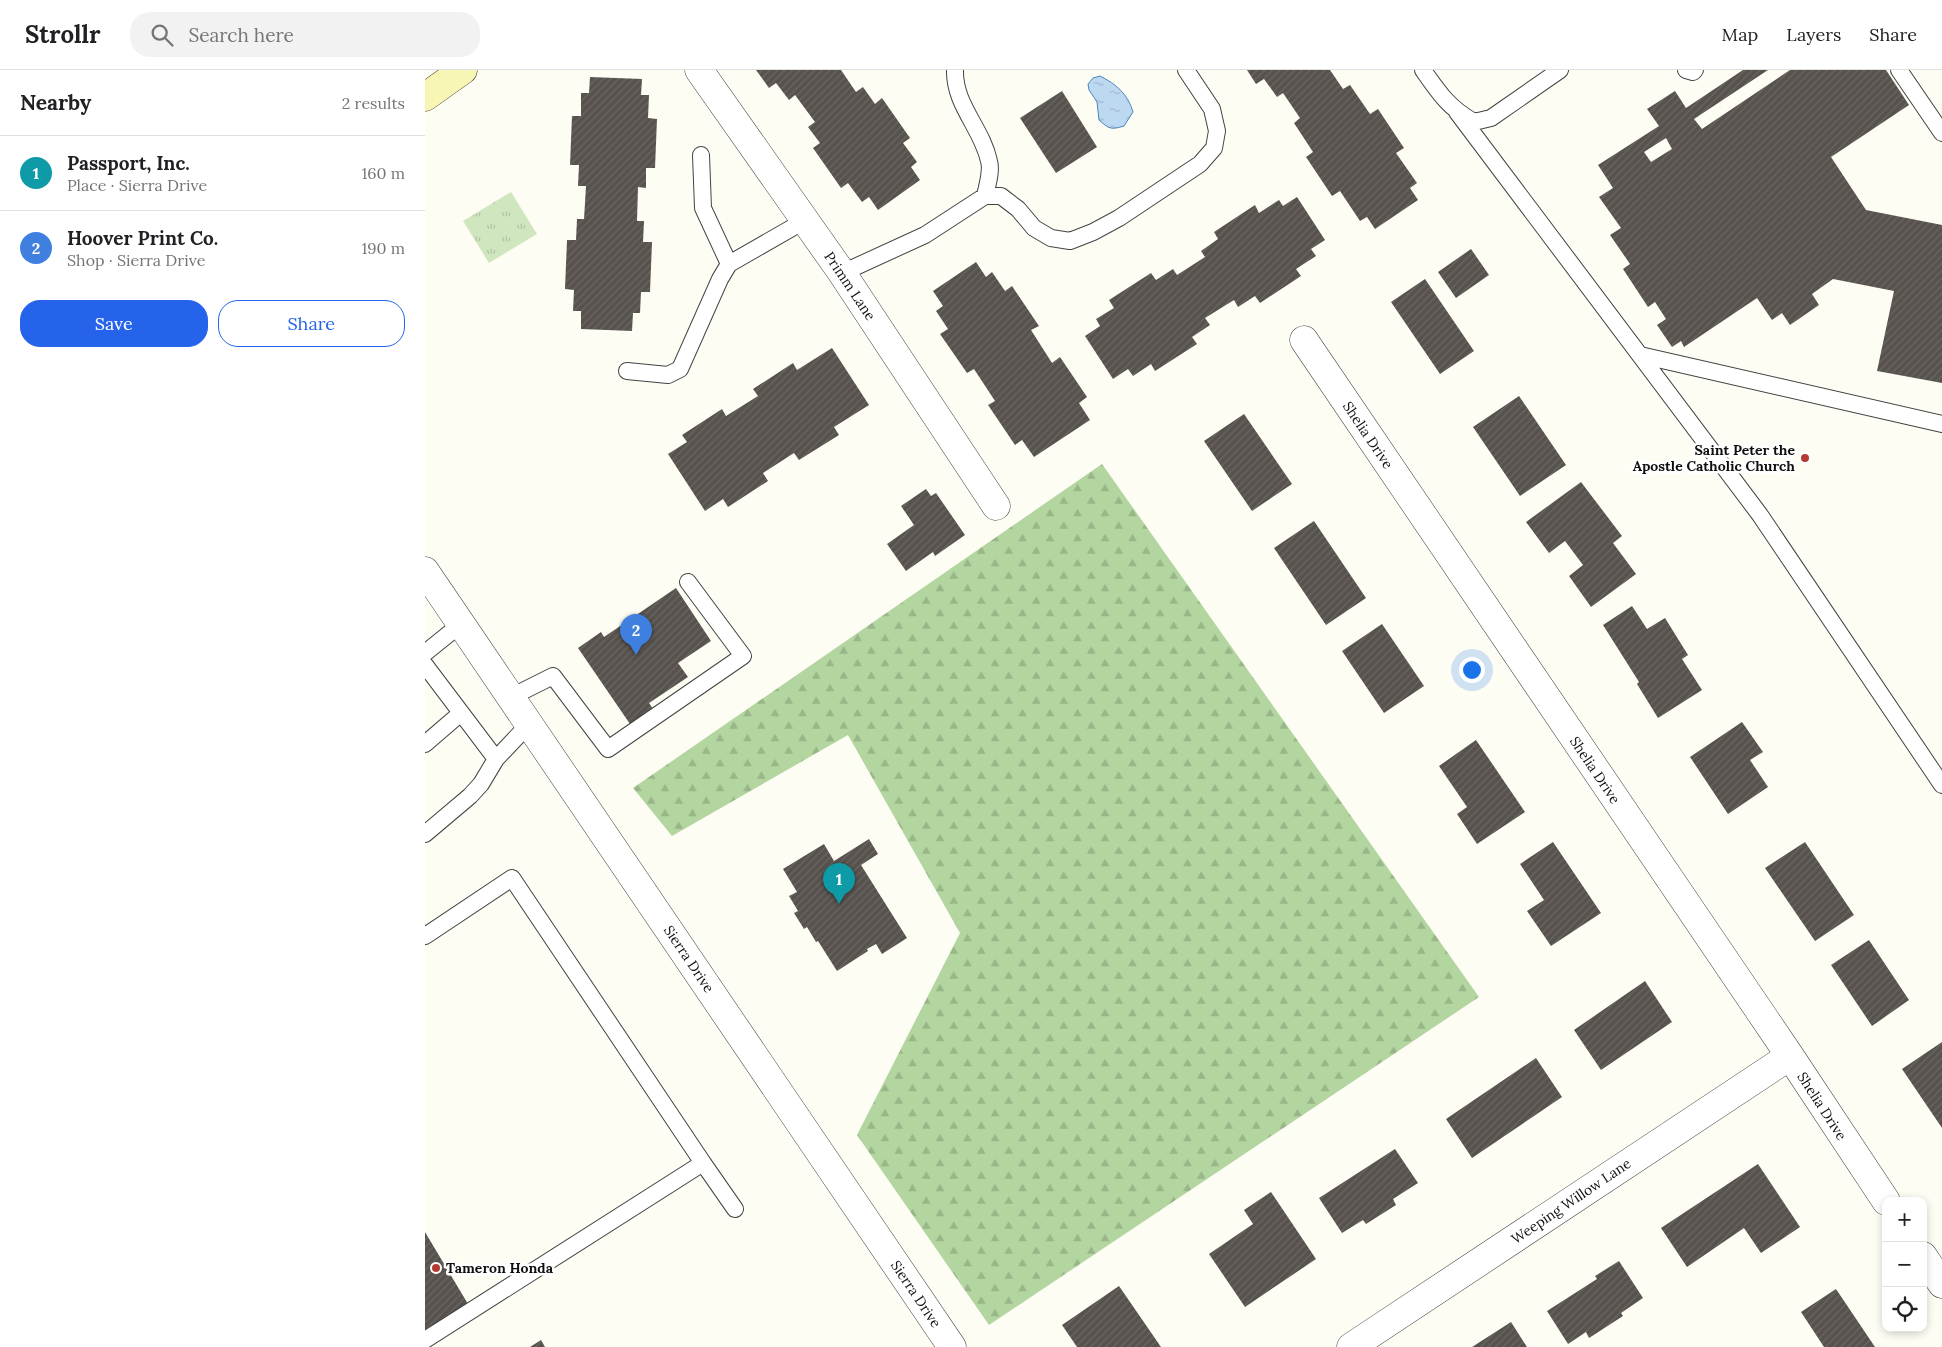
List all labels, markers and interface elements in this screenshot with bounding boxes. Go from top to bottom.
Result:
search box [130,12,480,57]
text: Strollr [25,19,100,50]
icon: search [148,21,176,49]
text: Search here [188,23,294,47]
text: Map [1722,23,1758,46]
text: Layers [1786,23,1841,46]
text: Share [1869,23,1917,46]
text: Nearby [20,89,91,116]
text: 2 results [342,93,405,113]
text: Passport, Inc. [67,151,190,175]
text: 1 [33,163,39,183]
text: 160 m [361,163,405,183]
text: Place · Sierra Drive [67,175,207,195]
text: Hoover Print Co. [67,226,218,250]
text: 2 [32,238,40,258]
text: 190 m [361,238,405,258]
street label: Primm Lane [820,248,880,324]
text: Shop · Sierra Drive [67,250,205,270]
button: Save [20,300,208,347]
button: Share [218,300,405,347]
street label: Shelia Drive [1339,398,1397,473]
place label: Saint Peter the Apostle Catholic Church [1633,441,1795,475]
marker: Saint Peter the Apostle Catholic Church [1799,452,1811,464]
pin: 2 [620,614,652,655]
your location [1459,657,1485,683]
street label: Shelia Drive [1566,733,1624,808]
pin: 1 [823,863,855,904]
street label: Sierra Drive [660,922,718,996]
street label: Shelia Drive [1793,1069,1851,1144]
street label: Weeping Willow Lane [1508,1154,1635,1248]
map controls [1882,1197,1927,1332]
button: + [1882,1197,1927,1242]
button: − [1882,1242,1927,1287]
street label: Sierra Drive [887,1257,945,1331]
place label: Tameron Honda [446,1259,554,1277]
marker: Tameron Honda [430,1262,442,1274]
button: locate [1882,1287,1927,1332]

